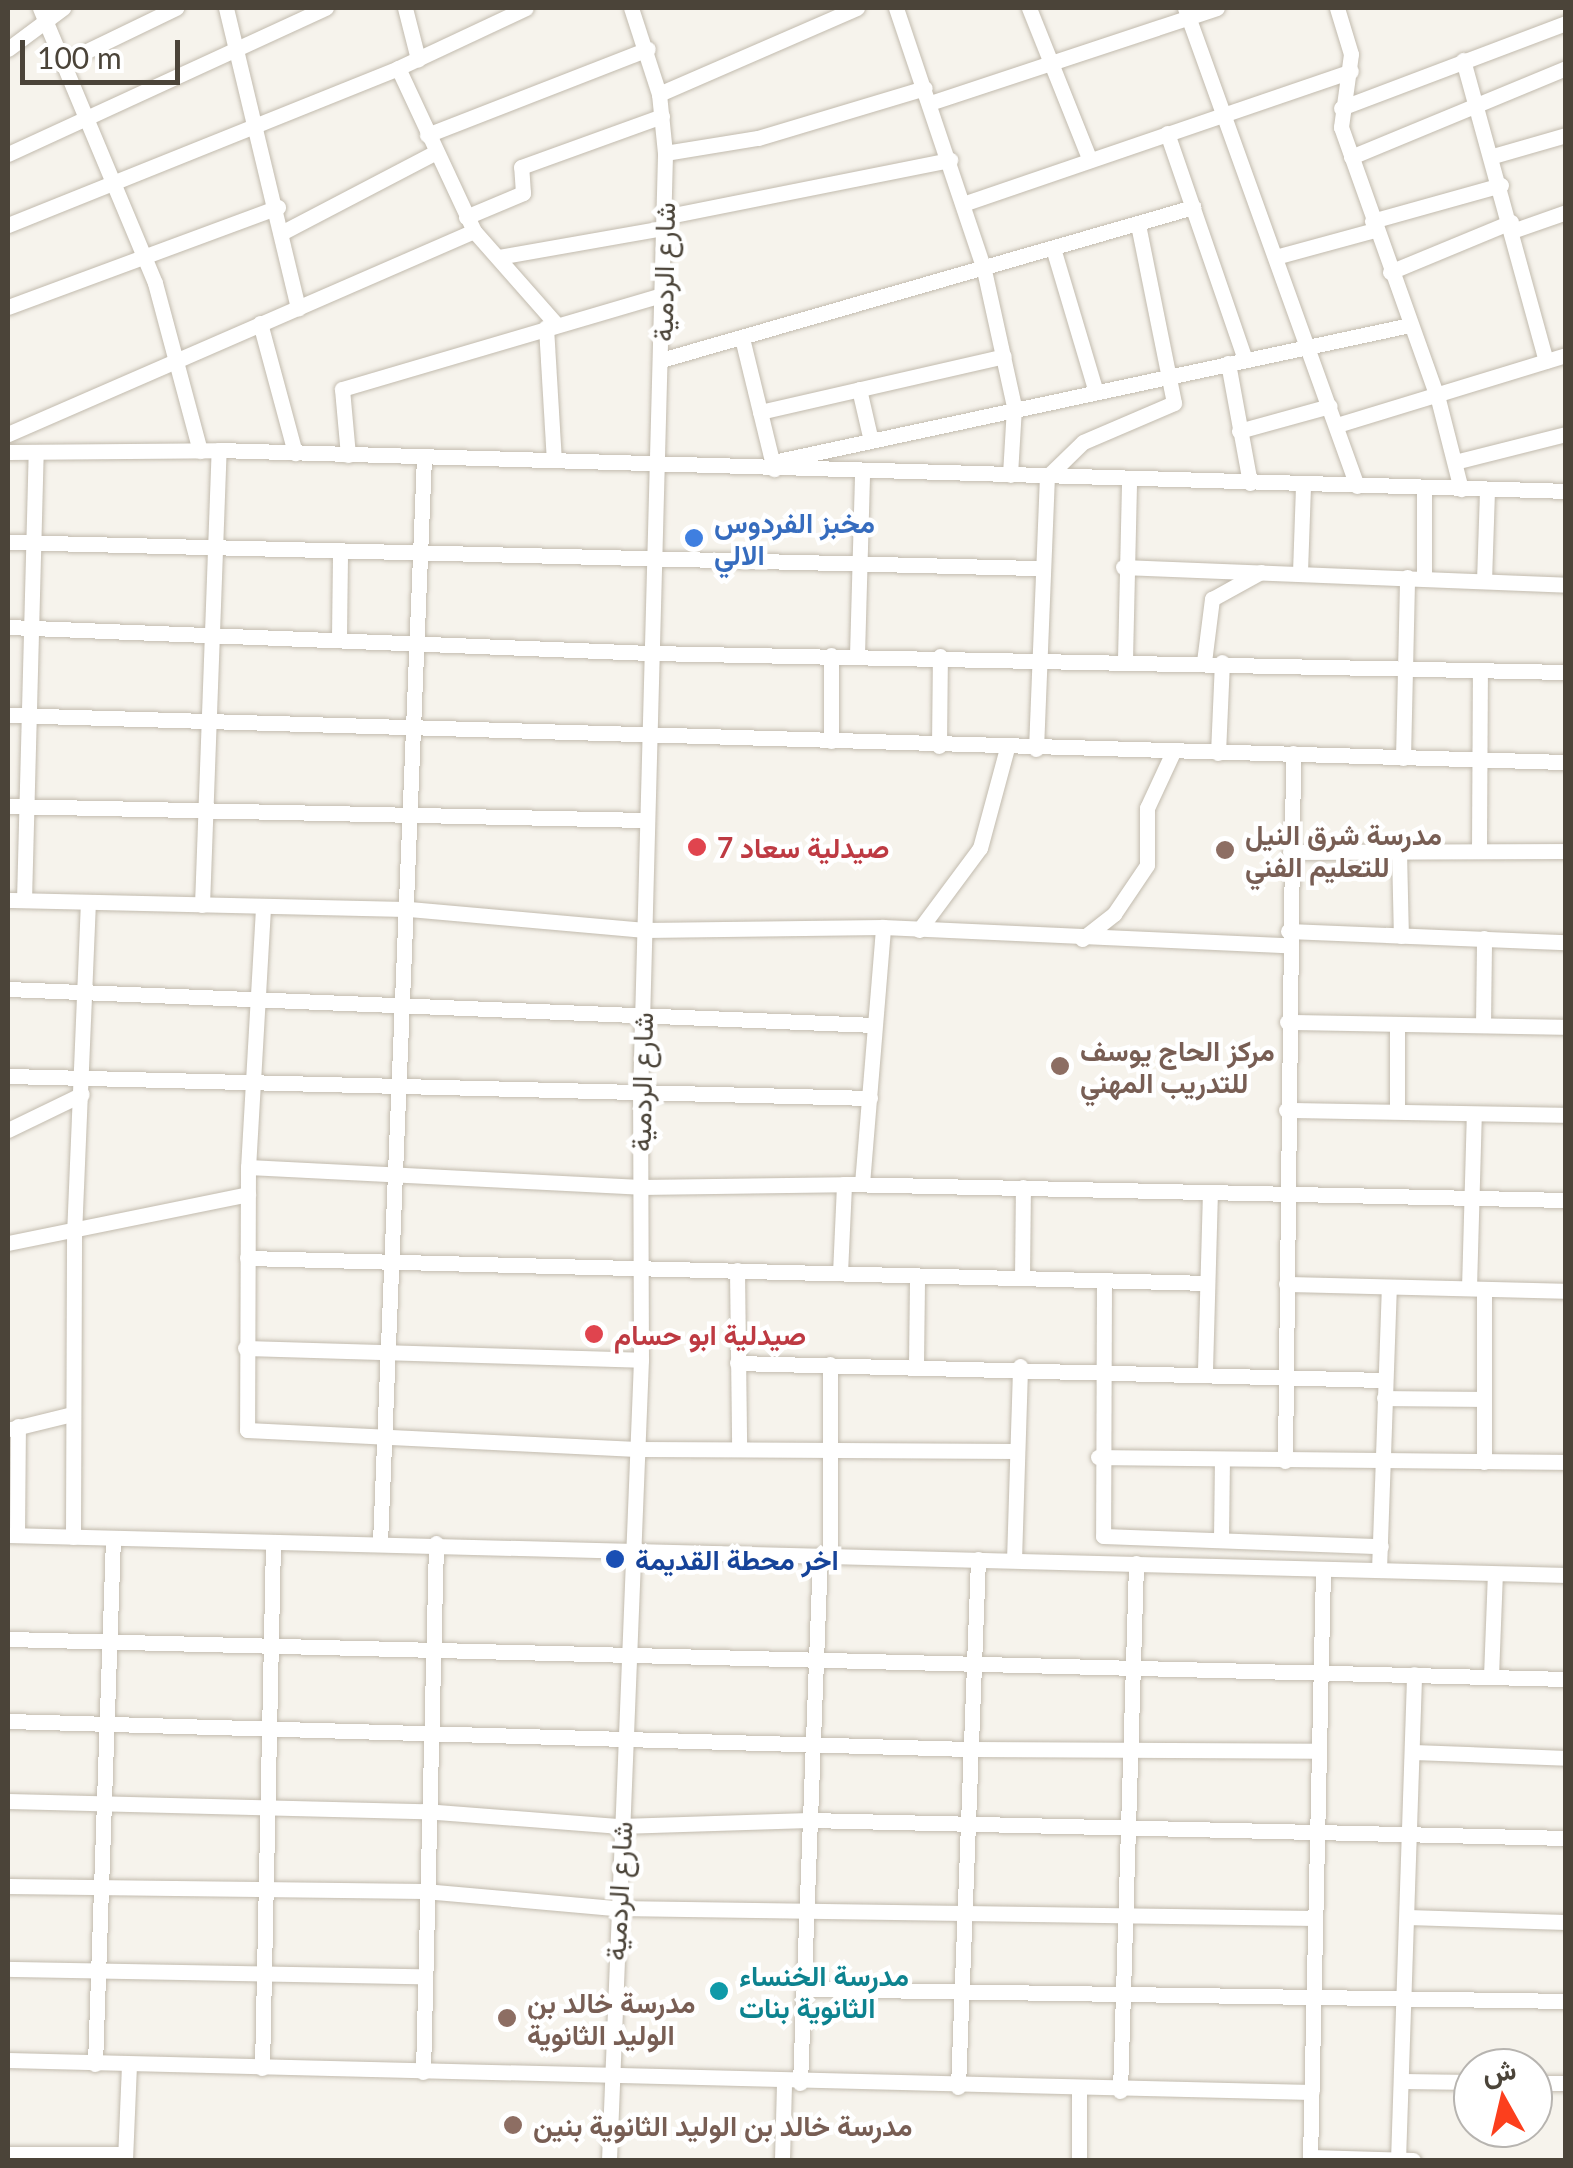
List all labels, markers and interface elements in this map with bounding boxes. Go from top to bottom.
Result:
scale bar [25,20,185,82]
text: 100 m [37,39,122,75]
street label: شارع الردمية [645,202,681,342]
place label: مخبز الفردوس الالي [714,505,875,571]
marker: مخبز الفردوس الالي [683,527,705,549]
place label: مدرسة شرق النيل للتعليم الفني [1245,817,1442,883]
place label: صيدلية سعاد 7 [717,830,889,864]
marker: صيدلية سعاد 7 [686,836,708,858]
marker: مدرسة شرق النيل للتعليم الفني [1214,839,1236,861]
street label: شارع الردمية [623,1012,659,1152]
place label: مركز الحاج يوسف للتدريب المهني [1080,1033,1275,1099]
marker: مركز الحاج يوسف للتدريب المهني [1049,1055,1071,1077]
place label: صيدلية ابو حسام [614,1317,806,1351]
marker: صيدلية ابو حسام [583,1323,605,1345]
place label: اخر محطة القديمة [635,1542,839,1576]
marker: اخر محطة القديمة [604,1548,626,1570]
street label: شارع الردمية [598,1820,638,1962]
place label: مدرسة الخنساء الثانوية بنات [739,1958,909,2024]
marker: مدرسة الخنساء الثانوية بنات [708,1980,730,2002]
place label: مدرسة خالد بن الوليد الثانوية [527,1985,696,2051]
marker: مدرسة خالد بن الوليد الثانوية [496,2007,518,2029]
north arrow [1453,2048,1553,2148]
text: ش [1480,2051,1518,2089]
place label: مدرسة خالد بن الوليد الثانوية بنين [533,2108,912,2142]
marker: مدرسة خالد بن الوليد الثانوية بنين [502,2114,524,2136]

